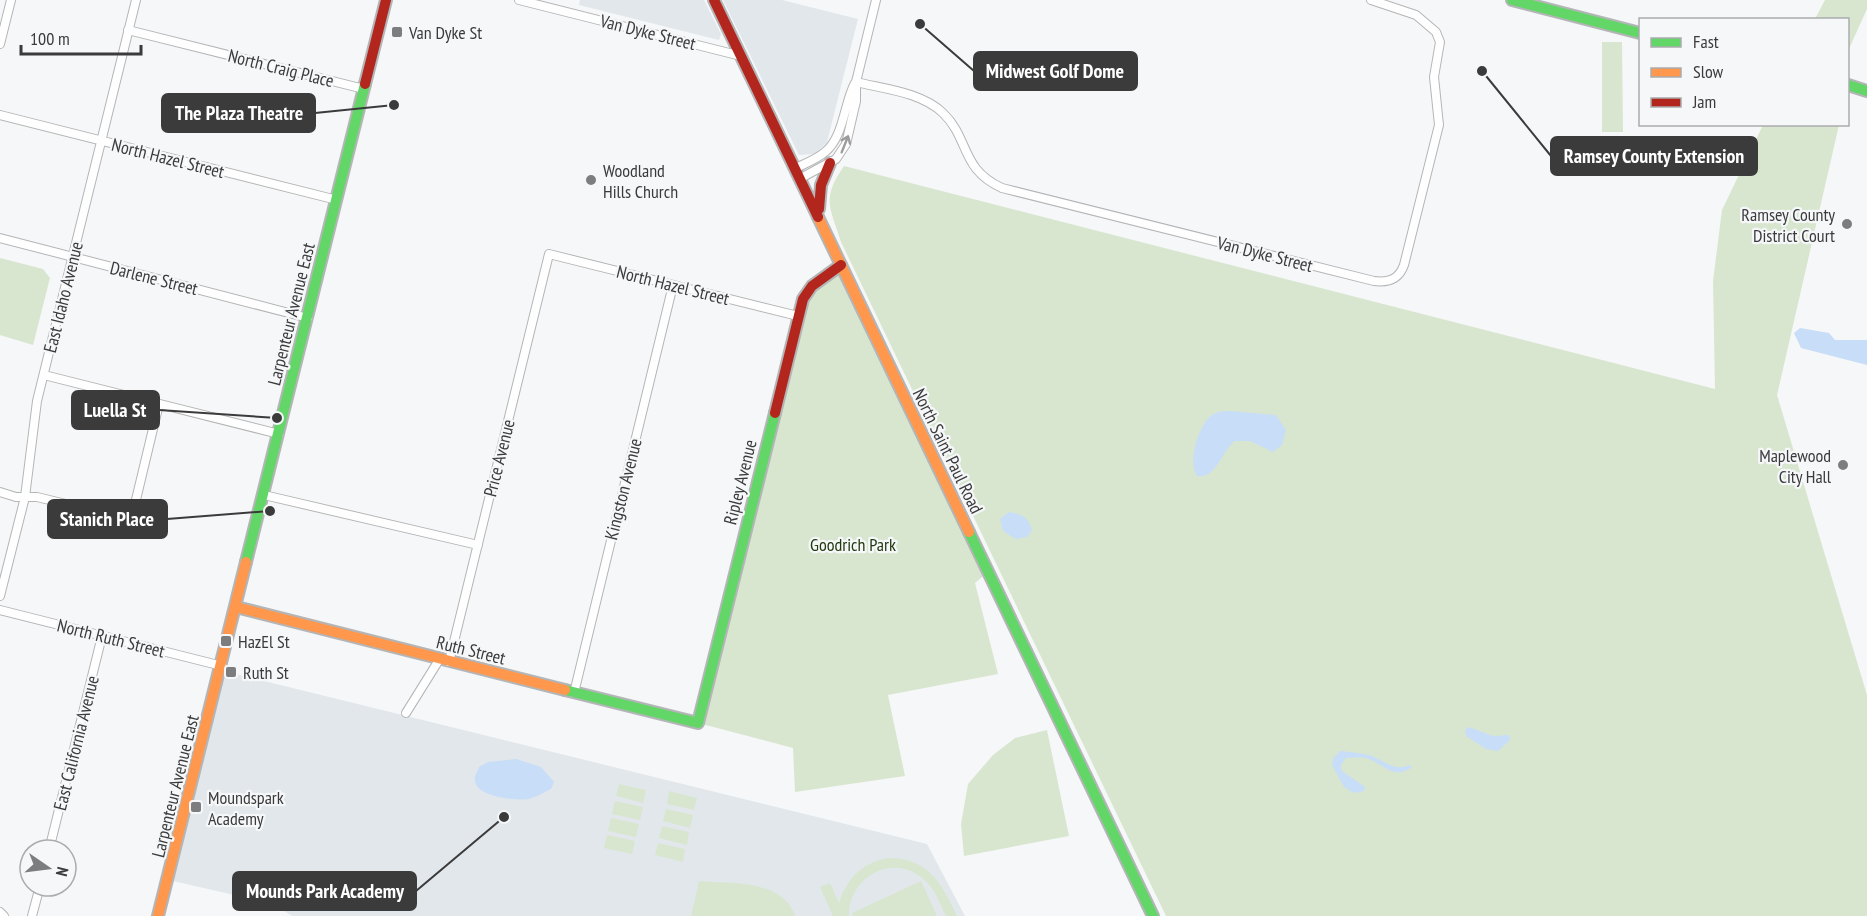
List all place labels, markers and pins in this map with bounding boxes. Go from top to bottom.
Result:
place label: Van Dyke St [408,21,482,44]
marker: Van Dyke St [390,25,404,39]
callout: Midwest Golf Dome [974,52,1137,90]
callout: The Plaza Theatre [162,94,315,132]
callout: Ramsey County Extension [1551,137,1757,175]
place label: Woodland Hills Church [603,159,678,203]
marker: Woodland Hills Church [584,173,598,187]
place label: Ramsey County District Court [1741,203,1835,247]
marker: Ramsey County District Court [1840,217,1854,231]
callout: Luella St [72,391,159,429]
place label: Maplewood City Hall [1759,444,1832,488]
marker: Maplewood City Hall [1836,458,1850,472]
callout: Stanich Place [48,500,167,538]
place label: HazEl St [238,630,290,653]
marker: HazEl St [219,634,233,648]
place label: Ruth St [243,661,289,684]
marker: Ruth St [224,665,238,679]
place label: Moundspark Academy [208,786,284,830]
marker: Moundspark Academy [189,800,203,814]
callout: Mounds Park Academy [233,872,416,910]

